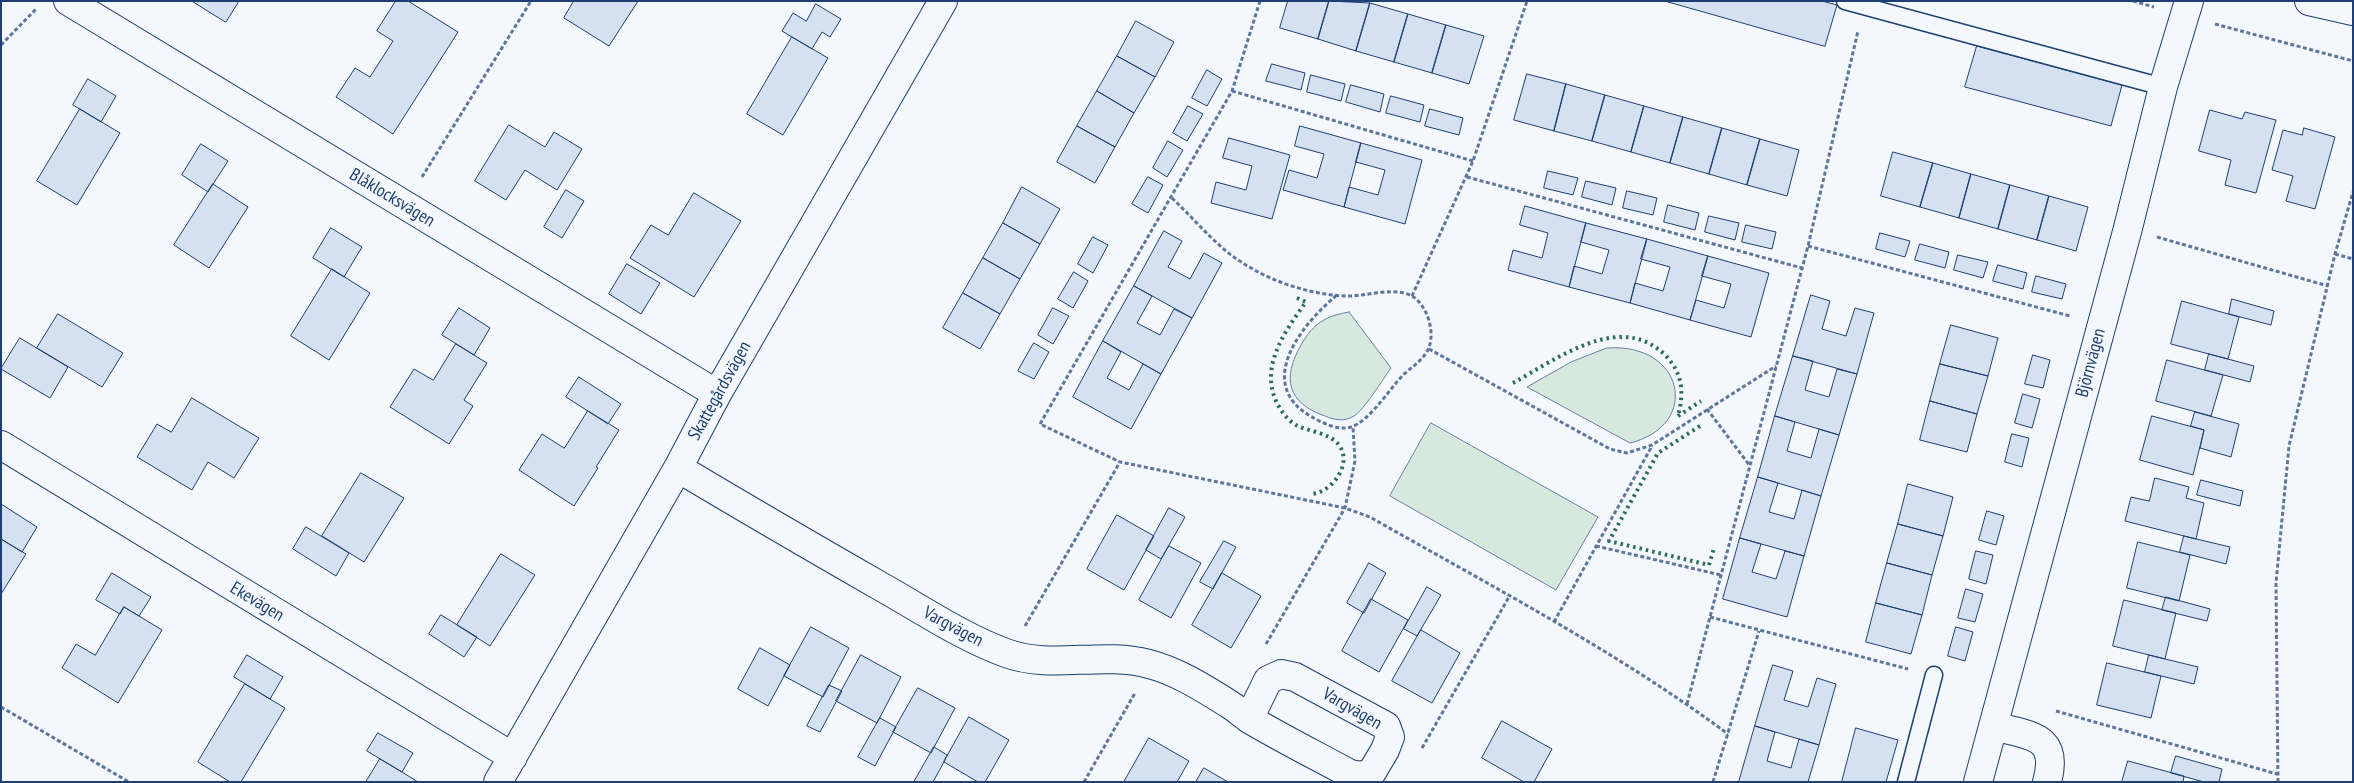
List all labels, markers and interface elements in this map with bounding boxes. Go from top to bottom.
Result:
street label: Blåklocksvägen [345,164,439,232]
street label: Björnvägen [2071,326,2111,400]
street label: Skattegårdsvägen [684,338,756,444]
street label: Ekevägen [226,578,288,626]
street label: Vargvägen [919,602,987,652]
street label: Vargvägen [1319,683,1385,735]

